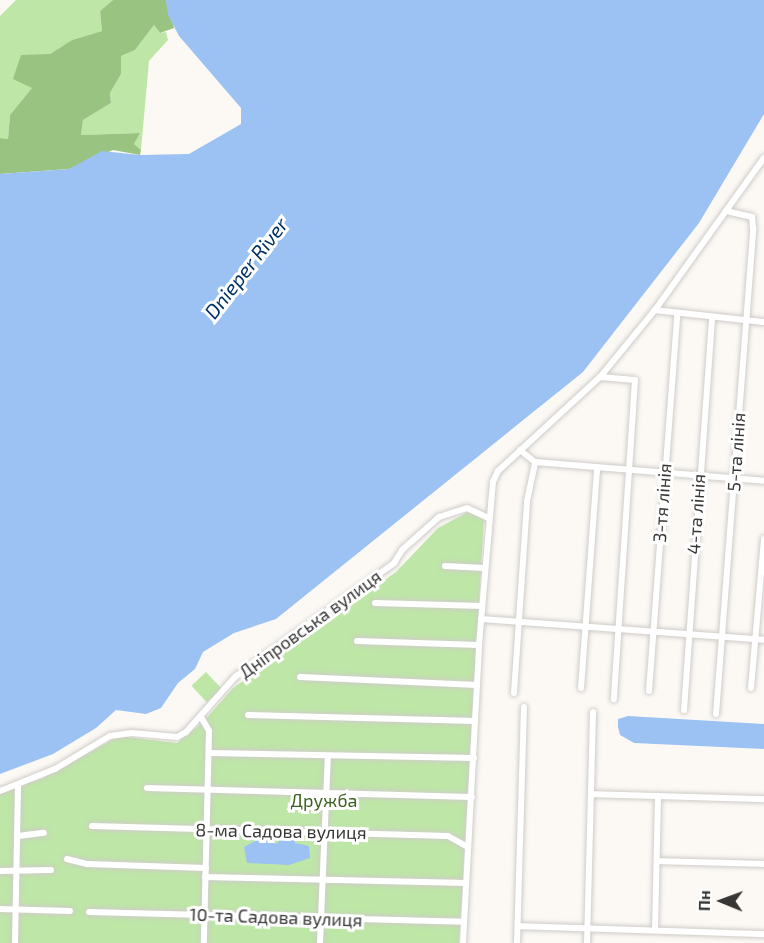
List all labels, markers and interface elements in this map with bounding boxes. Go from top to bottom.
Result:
water label: Dnieper River [199,213,293,323]
street label: 5-та лінія [722,412,750,492]
street label: 3-тя лінія [648,463,676,543]
street label: 4-та лінія [682,473,710,555]
street label: Дніпровська вулиця [235,565,385,683]
park label: Дружба [291,789,357,811]
street label: 8-ма Садова вулиця [195,819,367,843]
north arrow [692,871,752,931]
text: Пн [694,890,713,911]
street label: 10-та Садова вулиця [189,903,363,931]

